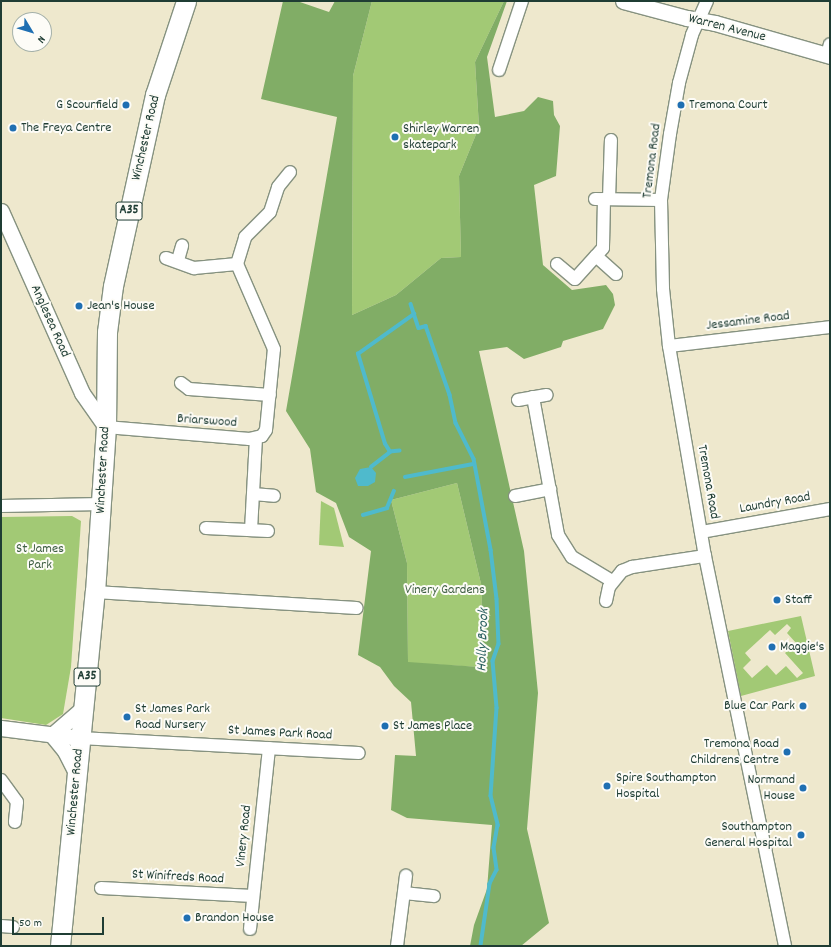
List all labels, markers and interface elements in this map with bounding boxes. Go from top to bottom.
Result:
street label: Warren Avenue [687,10,767,46]
north arrow [12,12,52,52]
text: N [33,32,49,46]
street label: Winchester Road [128,94,164,182]
place label: G Scourfield [56,97,118,113]
place label: Tremona Court [689,97,768,113]
marker: G Scourfield [121,100,131,110]
marker: Tremona Court [676,100,686,110]
place label: The Freya Centre [21,120,111,136]
place label: Shirley Warren skatepark [403,121,479,154]
marker: The Freya Centre [8,123,18,133]
street label: Tremona Road [639,123,665,199]
marker: Shirley Warren skatepark [390,132,400,142]
road number: A35 [115,200,143,222]
street label: Anglesea Road [27,282,73,360]
place label: Jean's House [87,298,155,314]
marker: Jean's House [74,301,84,311]
street label: Jessamine Road [705,308,791,334]
street label: Briarswood [176,411,238,431]
street label: Winchester Road [92,426,114,514]
street label: Tremona Road [693,444,723,520]
street label: Laundry Road [738,489,812,517]
park label: St James Park [16,541,64,574]
park label: Vinery Gardens [405,582,485,598]
place label: Staff [785,592,812,608]
marker: Staff [772,595,782,605]
water label: Holly Brook [474,608,494,672]
place label: Maggie's [780,639,824,655]
marker: Maggie's [767,642,777,652]
road number: A35 [73,666,101,688]
place label: Blue Car Park [724,698,795,714]
place label: St James Park Road Nursery [135,701,210,734]
marker: Blue Car Park [798,701,808,711]
marker: St James Park Road Nursery [122,712,132,722]
place label: St James Place [393,718,472,734]
marker: St James Place [380,721,390,731]
street label: St James Park Road [227,722,333,744]
place label: Tremona Road Childrens Centre [690,736,779,768]
marker: Tremona Road Childrens Centre [782,747,792,757]
street label: Winchester Road [63,748,87,836]
place label: Spire Southampton Hospital [616,770,716,802]
place label: Normand House [747,772,795,804]
marker: Spire Southampton Hospital [601,780,613,792]
marker: Normand House [798,783,808,793]
street label: Vinery Road [232,804,256,868]
place label: Southampton General Hospital [704,819,792,852]
marker: Southampton General Hospital [795,829,807,841]
street label: St Winifreds Road [131,866,225,888]
scale bar [14,909,106,935]
place label: Brandon House [195,910,274,926]
marker: Brandon House [182,913,192,923]
text: 50 m [19,915,42,932]

